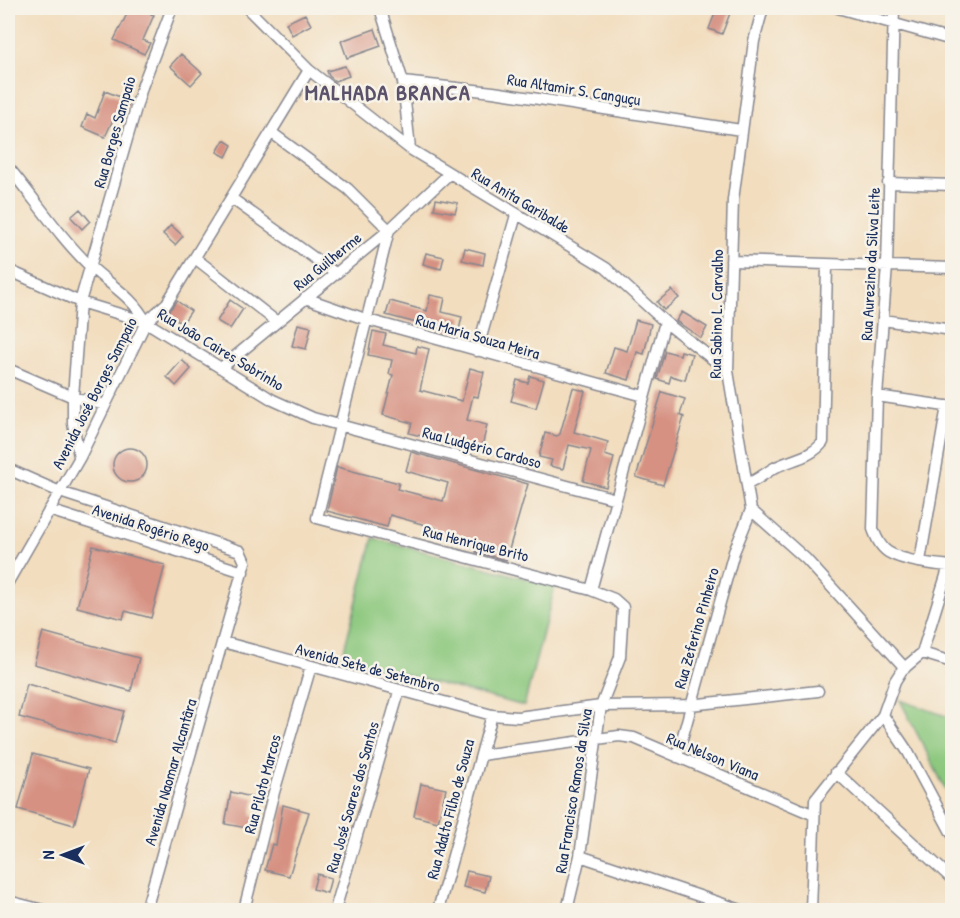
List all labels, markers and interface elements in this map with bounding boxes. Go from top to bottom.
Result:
street label: Rua Altamir S. Canguçu [506,68,643,110]
street label: Rua Borges Sampaio [88,73,141,190]
district label: MALHADA BRANCA [305,77,471,107]
street label: Rua Anita Garibalde [468,162,575,238]
street label: Rua Aurezino da Silva Leite [855,186,885,341]
street label: Rua Guilherme [288,226,366,295]
street label: Rua Sabino L. Carvalho [704,249,728,379]
street label: Rua João Caires Sobrinho [154,303,289,396]
street label: Rua Maria Souza Meira [413,308,543,364]
street label: Avenida José Borges Sampaio [46,313,142,473]
street label: Rua Ludgério Cardoso [420,421,544,474]
street label: Avenida Rogério Rego [90,498,213,556]
street label: Rua Henrique Brito [421,519,532,567]
street label: Rua Zeferino Pinheiro [668,564,724,691]
street label: Avenida Sete de Setembro [293,637,443,697]
street label: Avenida Naomar Alcantâra [139,696,201,848]
street label: Rua Francisco Ramos da Silva [549,707,597,875]
street label: Rua José Soares dos Santos [320,719,384,875]
street label: Rua Nelson Viana [663,727,763,785]
street label: Rua Piloto Marcos [238,732,286,836]
street label: Rua Adalto Filho de Souza [421,737,479,881]
north arrow [33,825,93,885]
text: N [37,850,59,859]

